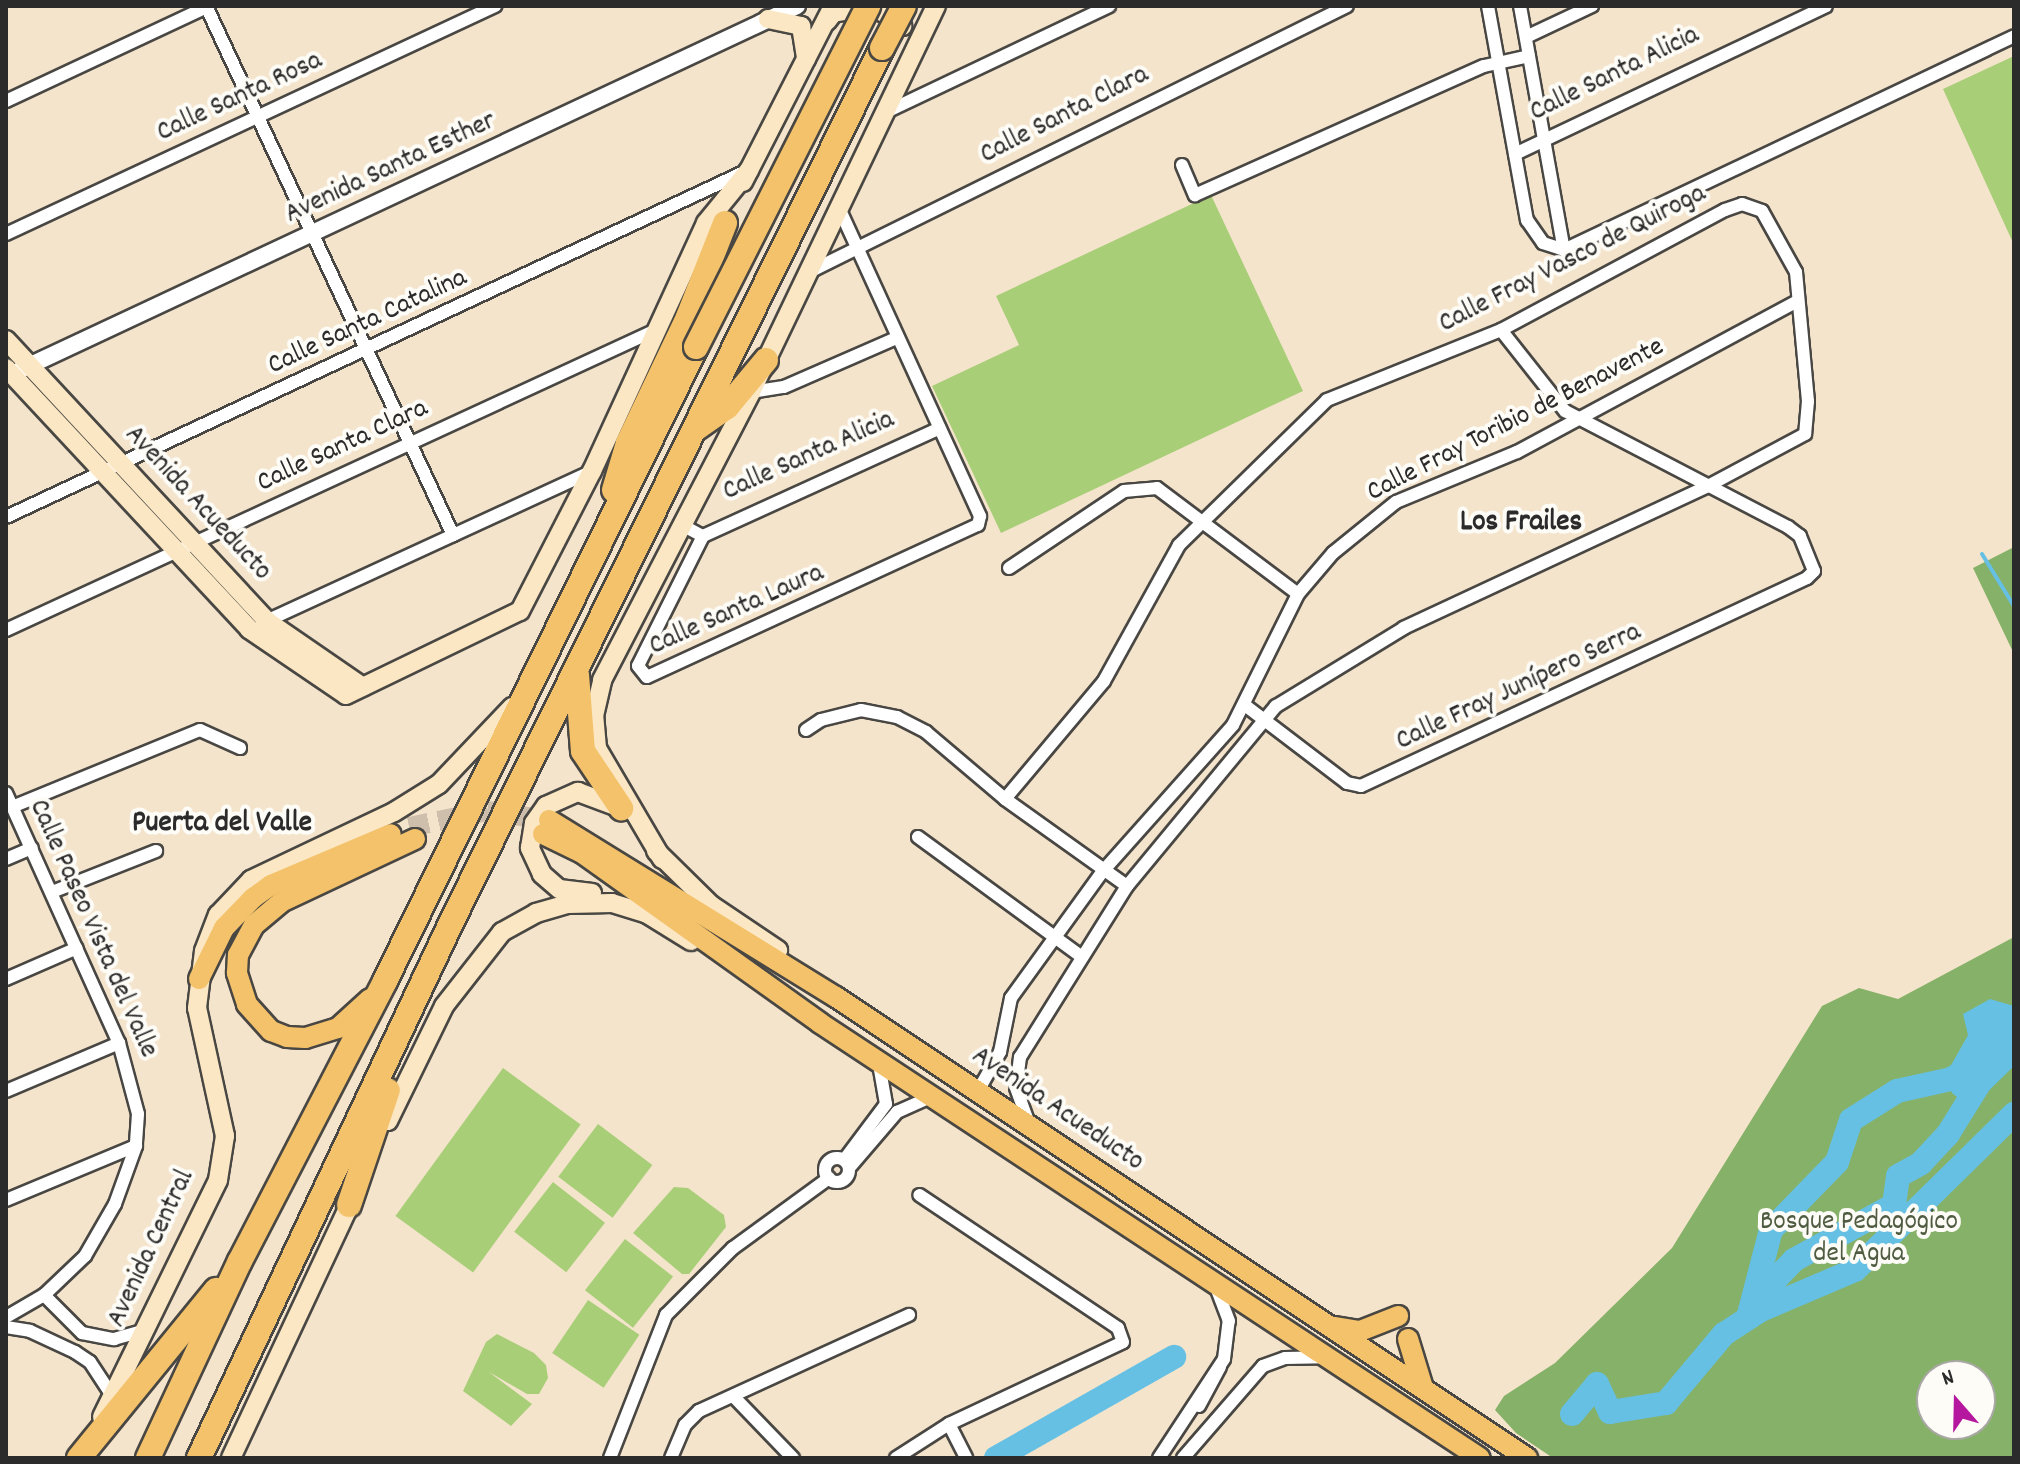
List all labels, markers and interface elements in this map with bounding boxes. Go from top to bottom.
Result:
street label: Calle Santa Alicia [1525,20,1705,130]
street label: Calle Santa Rosa [152,45,328,151]
street label: Calle Santa Clara [975,59,1155,173]
street label: Avenida Santa Esther [280,105,502,233]
street label: Calle Fray Vasco de Quiroga [1434,178,1712,342]
street label: Calle Santa Catalina [263,262,473,384]
street label: Calle Fray Toribio de Benavente [1362,331,1670,511]
street label: Calle Santa Clara [252,393,434,501]
street label: Calle Santa Alicia [718,404,900,510]
street label: Avenida Acueducto [116,419,278,589]
district label: Los Frailes [1460,506,1582,542]
street label: Calle Santa Laura [645,558,829,664]
street label: Calle Fray Junípero Serra [1391,617,1647,759]
street label: Calle Paseo Vista del Valle [20,795,164,1063]
district label: Puerta del Valle [132,807,312,843]
street label: Avenida Acueducto [965,1040,1149,1180]
street label: Avenida Central [101,1165,203,1333]
park label: Bosque Pedagógico del Agua [1760,1206,1958,1272]
north arrow [1916,1360,1996,1440]
text: N [1938,1362,1959,1395]

